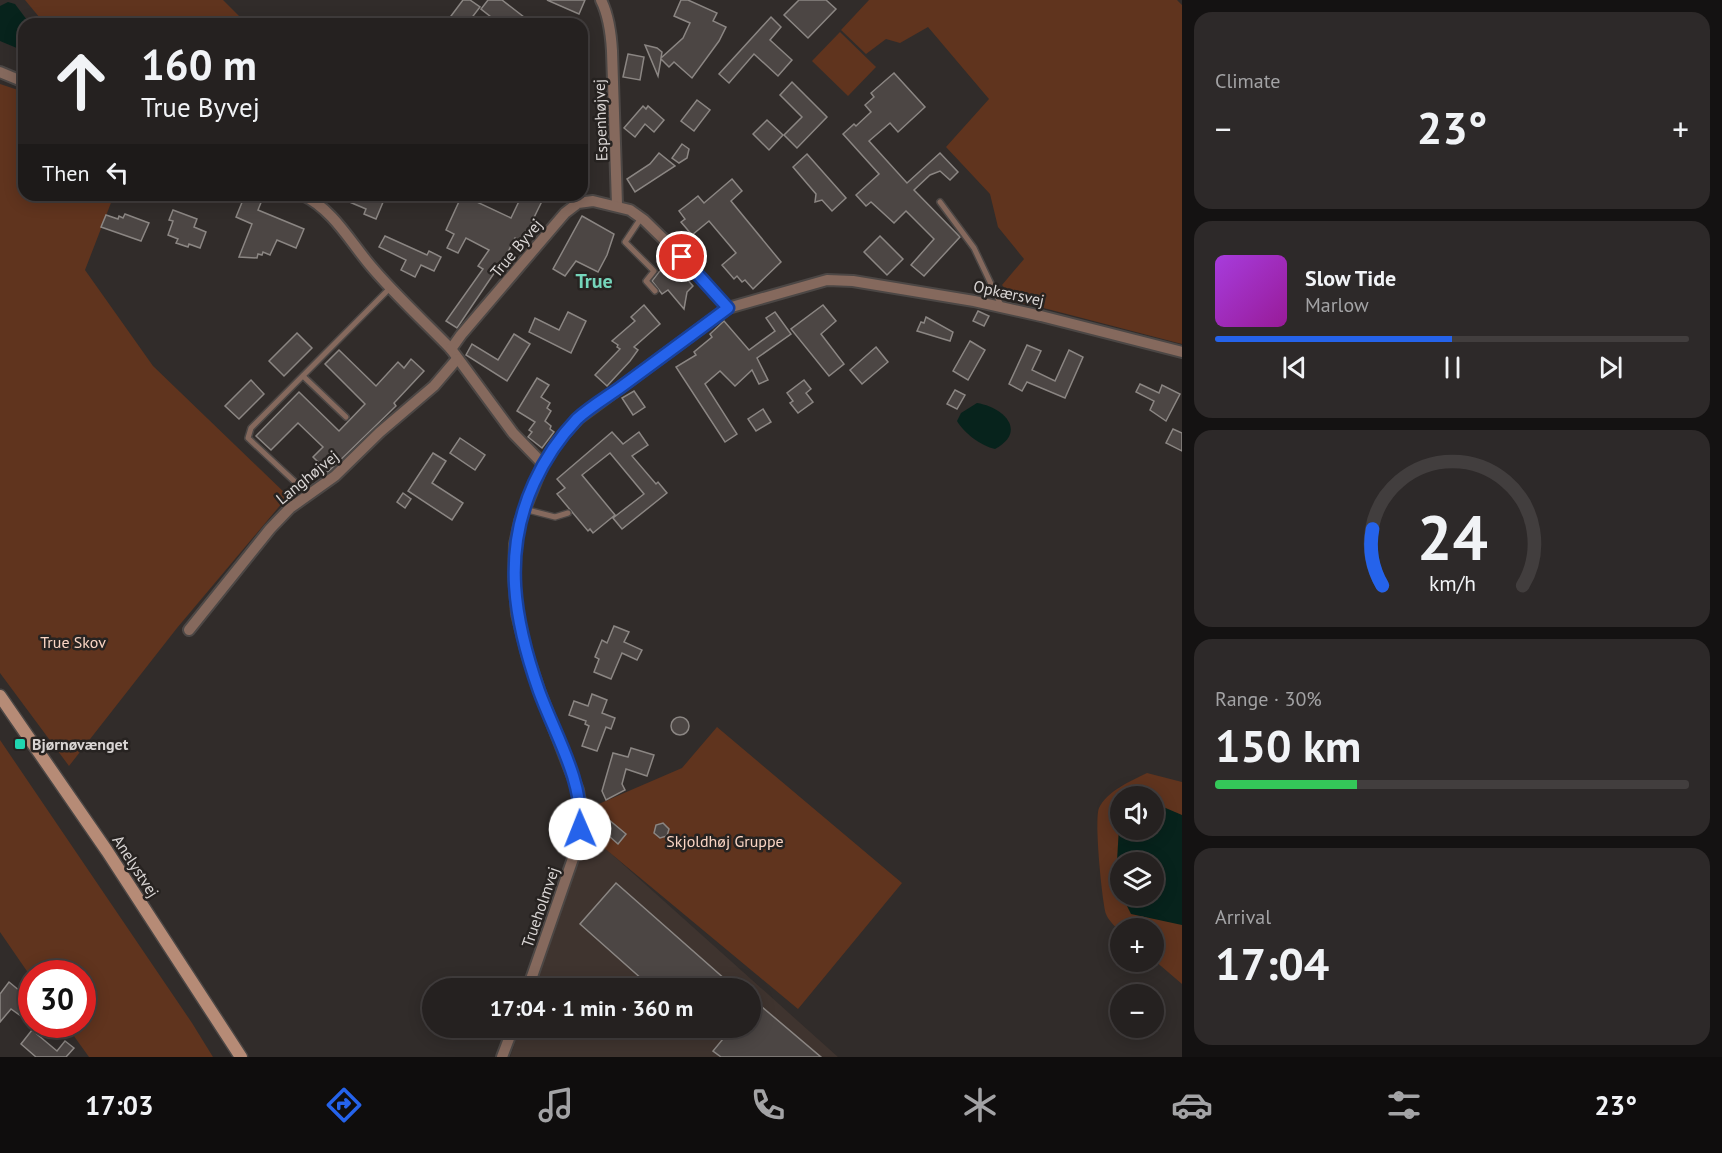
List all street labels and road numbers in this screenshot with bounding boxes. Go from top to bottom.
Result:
street label: Espenhøjvej [589,78,611,162]
street label: True Byvej [486,215,546,281]
street label: Opkærsvej [972,276,1046,310]
street label: Langhøjvej [272,446,342,508]
street label: Anelystvej [108,831,164,901]
street label: Trueholmvej [517,864,563,950]

